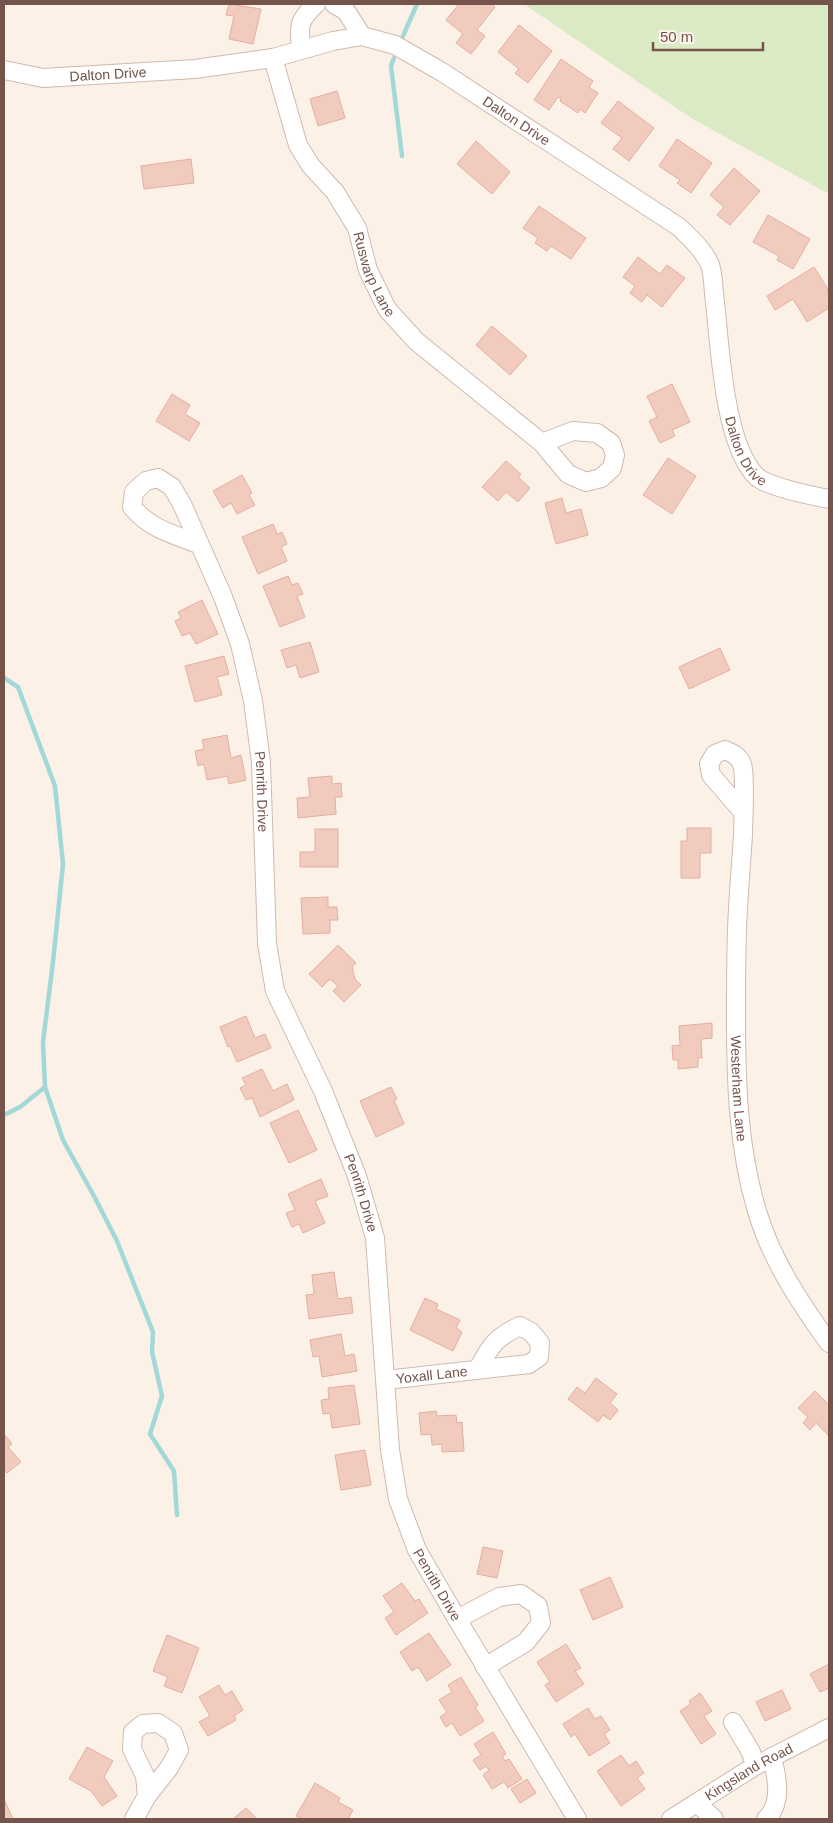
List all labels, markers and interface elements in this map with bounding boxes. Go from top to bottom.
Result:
scale bar [653,20,763,52]
text: 50 m [660,28,693,45]
street label: Dalton Drive [69,64,147,84]
street label: Dalton Drive [480,93,553,149]
street label: Ruswarp Lane [350,230,398,320]
street label: Dalton Drive [722,415,769,489]
street label: Penrith Drive [252,750,271,832]
street label: Westerham Lane [728,1035,750,1143]
street label: Penrith Drive [341,1151,381,1234]
street label: Yoxall Lane [395,1363,469,1387]
street label: Penrith Drive [410,1546,464,1624]
street label: Kingsland Road [702,1740,795,1804]

